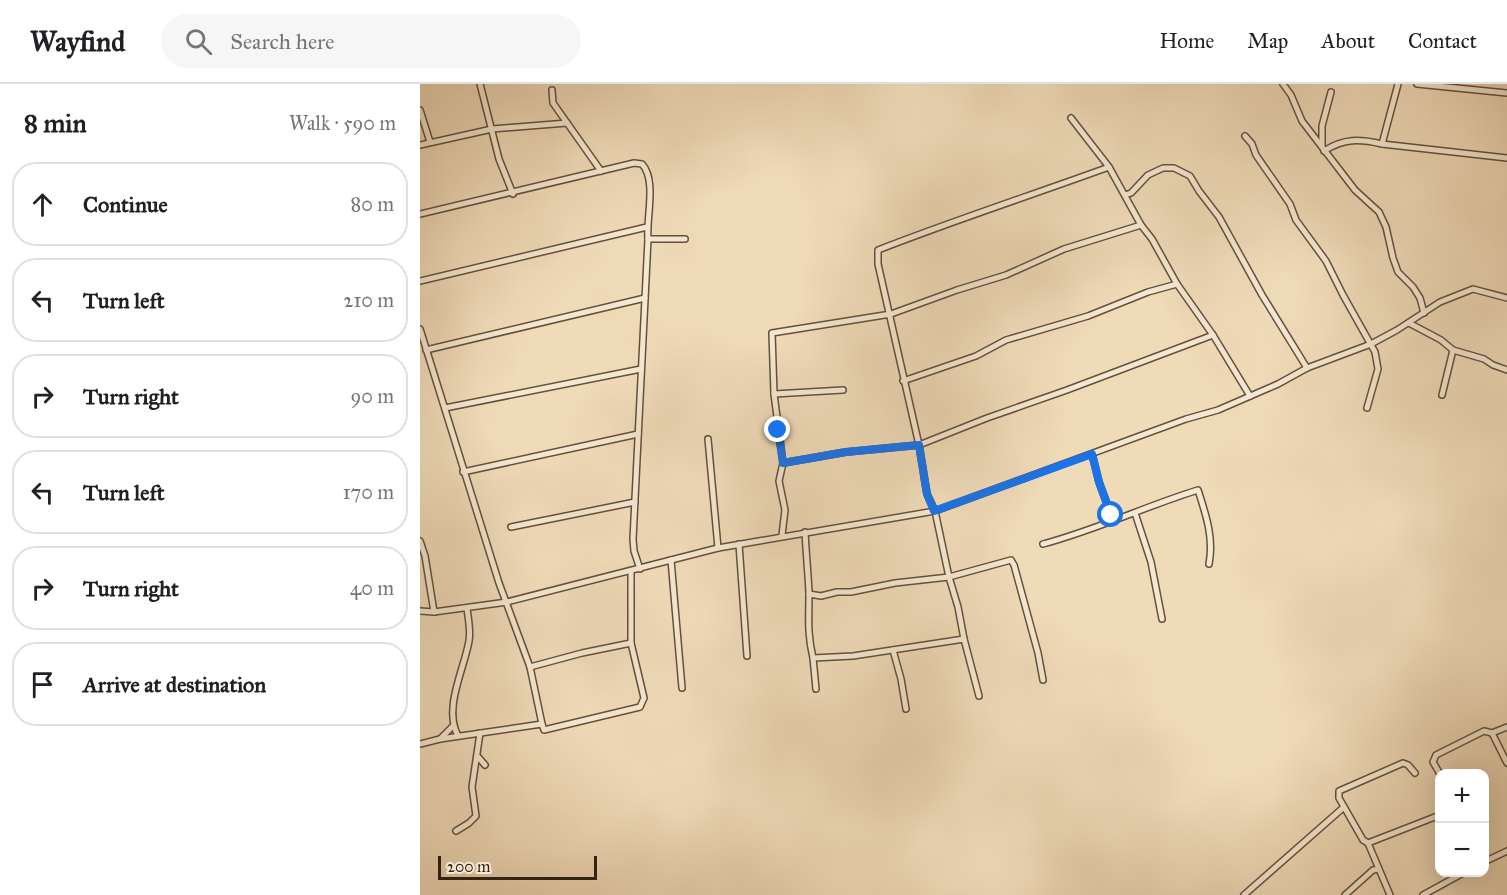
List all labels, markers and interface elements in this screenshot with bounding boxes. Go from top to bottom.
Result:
search box [161,14,581,68]
text: Wayfind [30,24,125,59]
icon: search [182,25,215,58]
text: Search here [230,28,334,55]
text: Home [1159,28,1214,54]
text: Map [1247,28,1288,54]
text: About [1321,28,1375,54]
text: Contact [1408,28,1477,54]
text: 8 min [24,107,87,139]
text: Walk · 590 m [289,111,396,135]
icon: ahead [26,188,59,221]
text: Continue [83,191,168,218]
text: 80 m [351,192,394,216]
icon: left [26,284,59,317]
text: Turn left [83,287,165,314]
text: 210 m [344,288,394,312]
icon: right [26,380,59,413]
text: Turn right [83,383,179,410]
text: 90 m [351,384,394,408]
route end [764,416,790,442]
icon: left [26,476,59,509]
text: Turn left [83,479,165,506]
text: 170 m [343,480,394,504]
route start [1097,501,1123,527]
icon: right [26,572,59,605]
text: Turn right [83,575,179,602]
text: 40 m [350,576,394,600]
icon: arrive [26,668,59,701]
text: Arrive at destination [83,671,266,698]
map controls [1435,769,1489,877]
button: + [1435,769,1489,823]
button: − [1435,823,1489,877]
scale bar [438,853,597,880]
text: 200 m [447,857,490,876]

